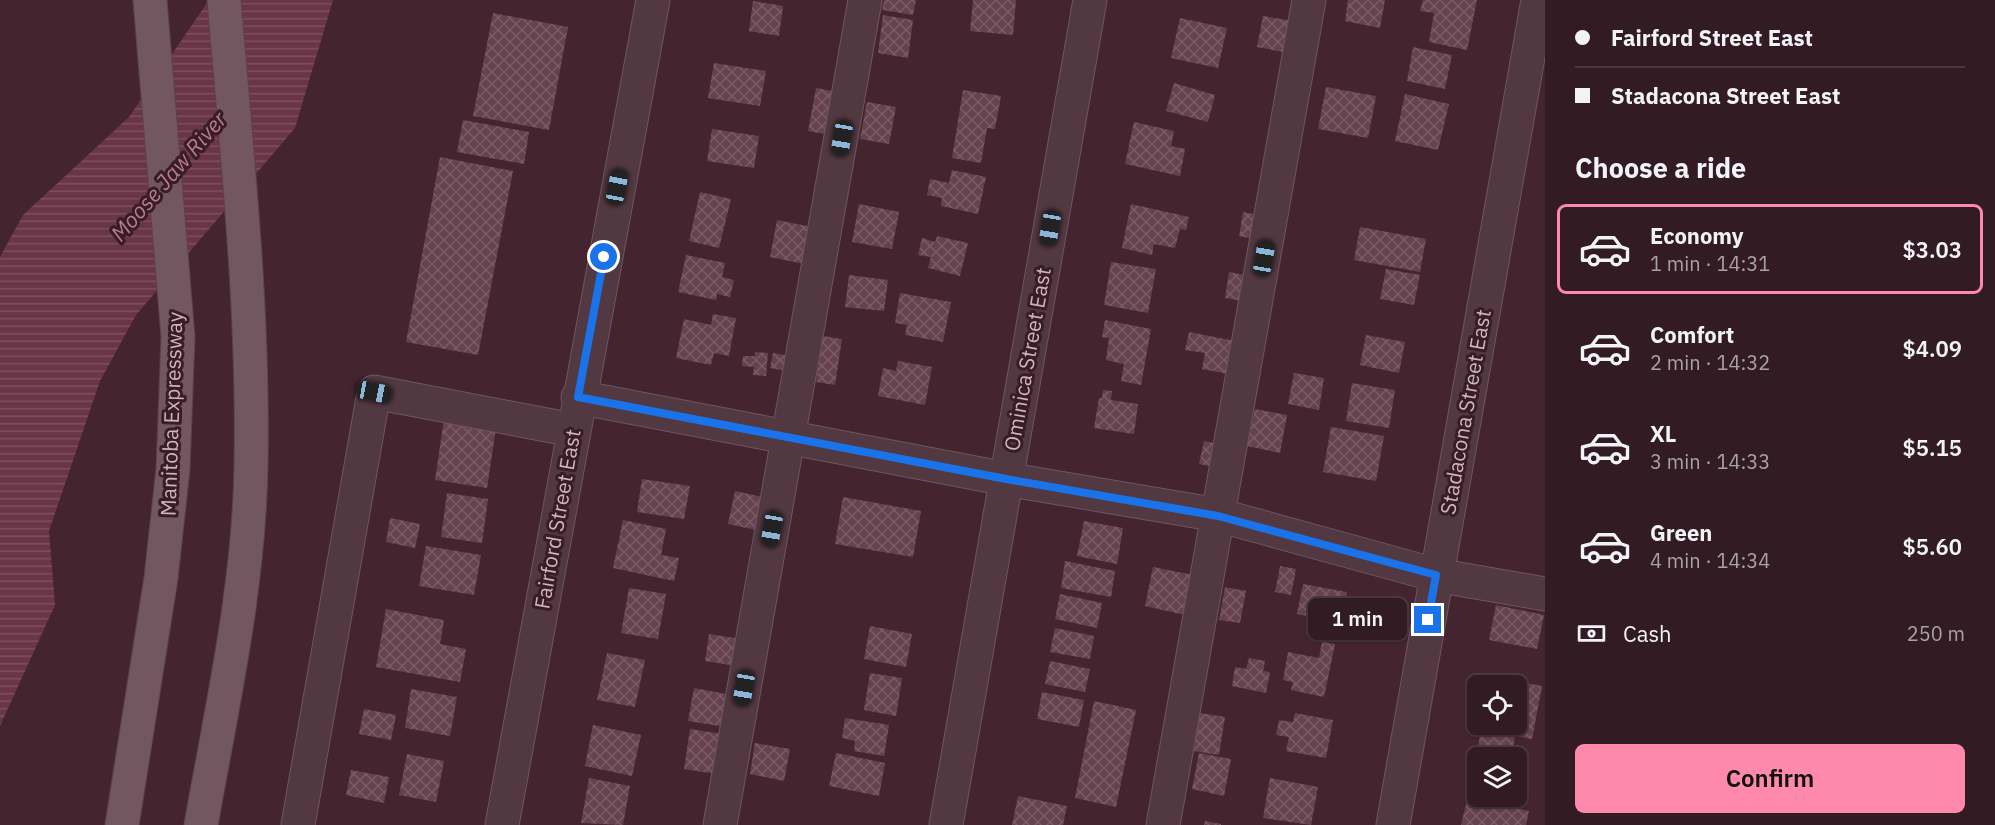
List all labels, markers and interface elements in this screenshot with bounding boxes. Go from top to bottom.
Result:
text: Fairford Street East [1611,23,1813,52]
text: Stadacona Street East [1611,81,1840,110]
water label: Moose Jaw River [104,104,233,247]
car [830,119,854,157]
text: Choose a ride [1575,150,1746,185]
car [605,168,629,206]
car [1038,209,1062,247]
text: Economy [1650,221,1744,250]
icon: car [1578,222,1632,276]
text: $3.03 [1903,235,1962,264]
car [1252,239,1276,277]
route start [590,243,617,270]
text: 1 min · 14:31 [1650,250,1770,277]
street label: Ominica Street East [997,265,1057,453]
street label: Stadacona Street East [1433,307,1497,517]
street label: Manitoba Expressway [153,311,189,517]
text: Comfort [1650,320,1734,349]
icon: car [1578,321,1632,375]
text: $4.09 [1903,334,1962,363]
text: 2 min · 14:32 [1650,349,1770,376]
car [355,380,393,404]
text: XL [1650,419,1676,448]
icon: car [1578,420,1632,474]
street label: Fairford Street East [527,427,587,611]
text: $5.15 [1903,433,1962,462]
text: 3 min · 14:33 [1650,448,1770,475]
car [760,510,784,548]
text: Green [1650,518,1712,547]
icon: car [1578,519,1632,573]
text: $5.60 [1903,532,1962,561]
text: 4 min · 14:34 [1650,547,1770,574]
callout: 1 min [1308,599,1407,641]
text: 1 min [1332,605,1383,632]
route end [1414,606,1441,633]
icon: cash [1575,617,1608,650]
text: Cash [1623,619,1672,648]
text: 250 m [1907,620,1965,647]
car [732,669,756,707]
map controls [1467,675,1527,807]
button: locate [1467,675,1527,735]
button: Confirm [1575,744,1965,813]
button: layers [1467,747,1527,807]

